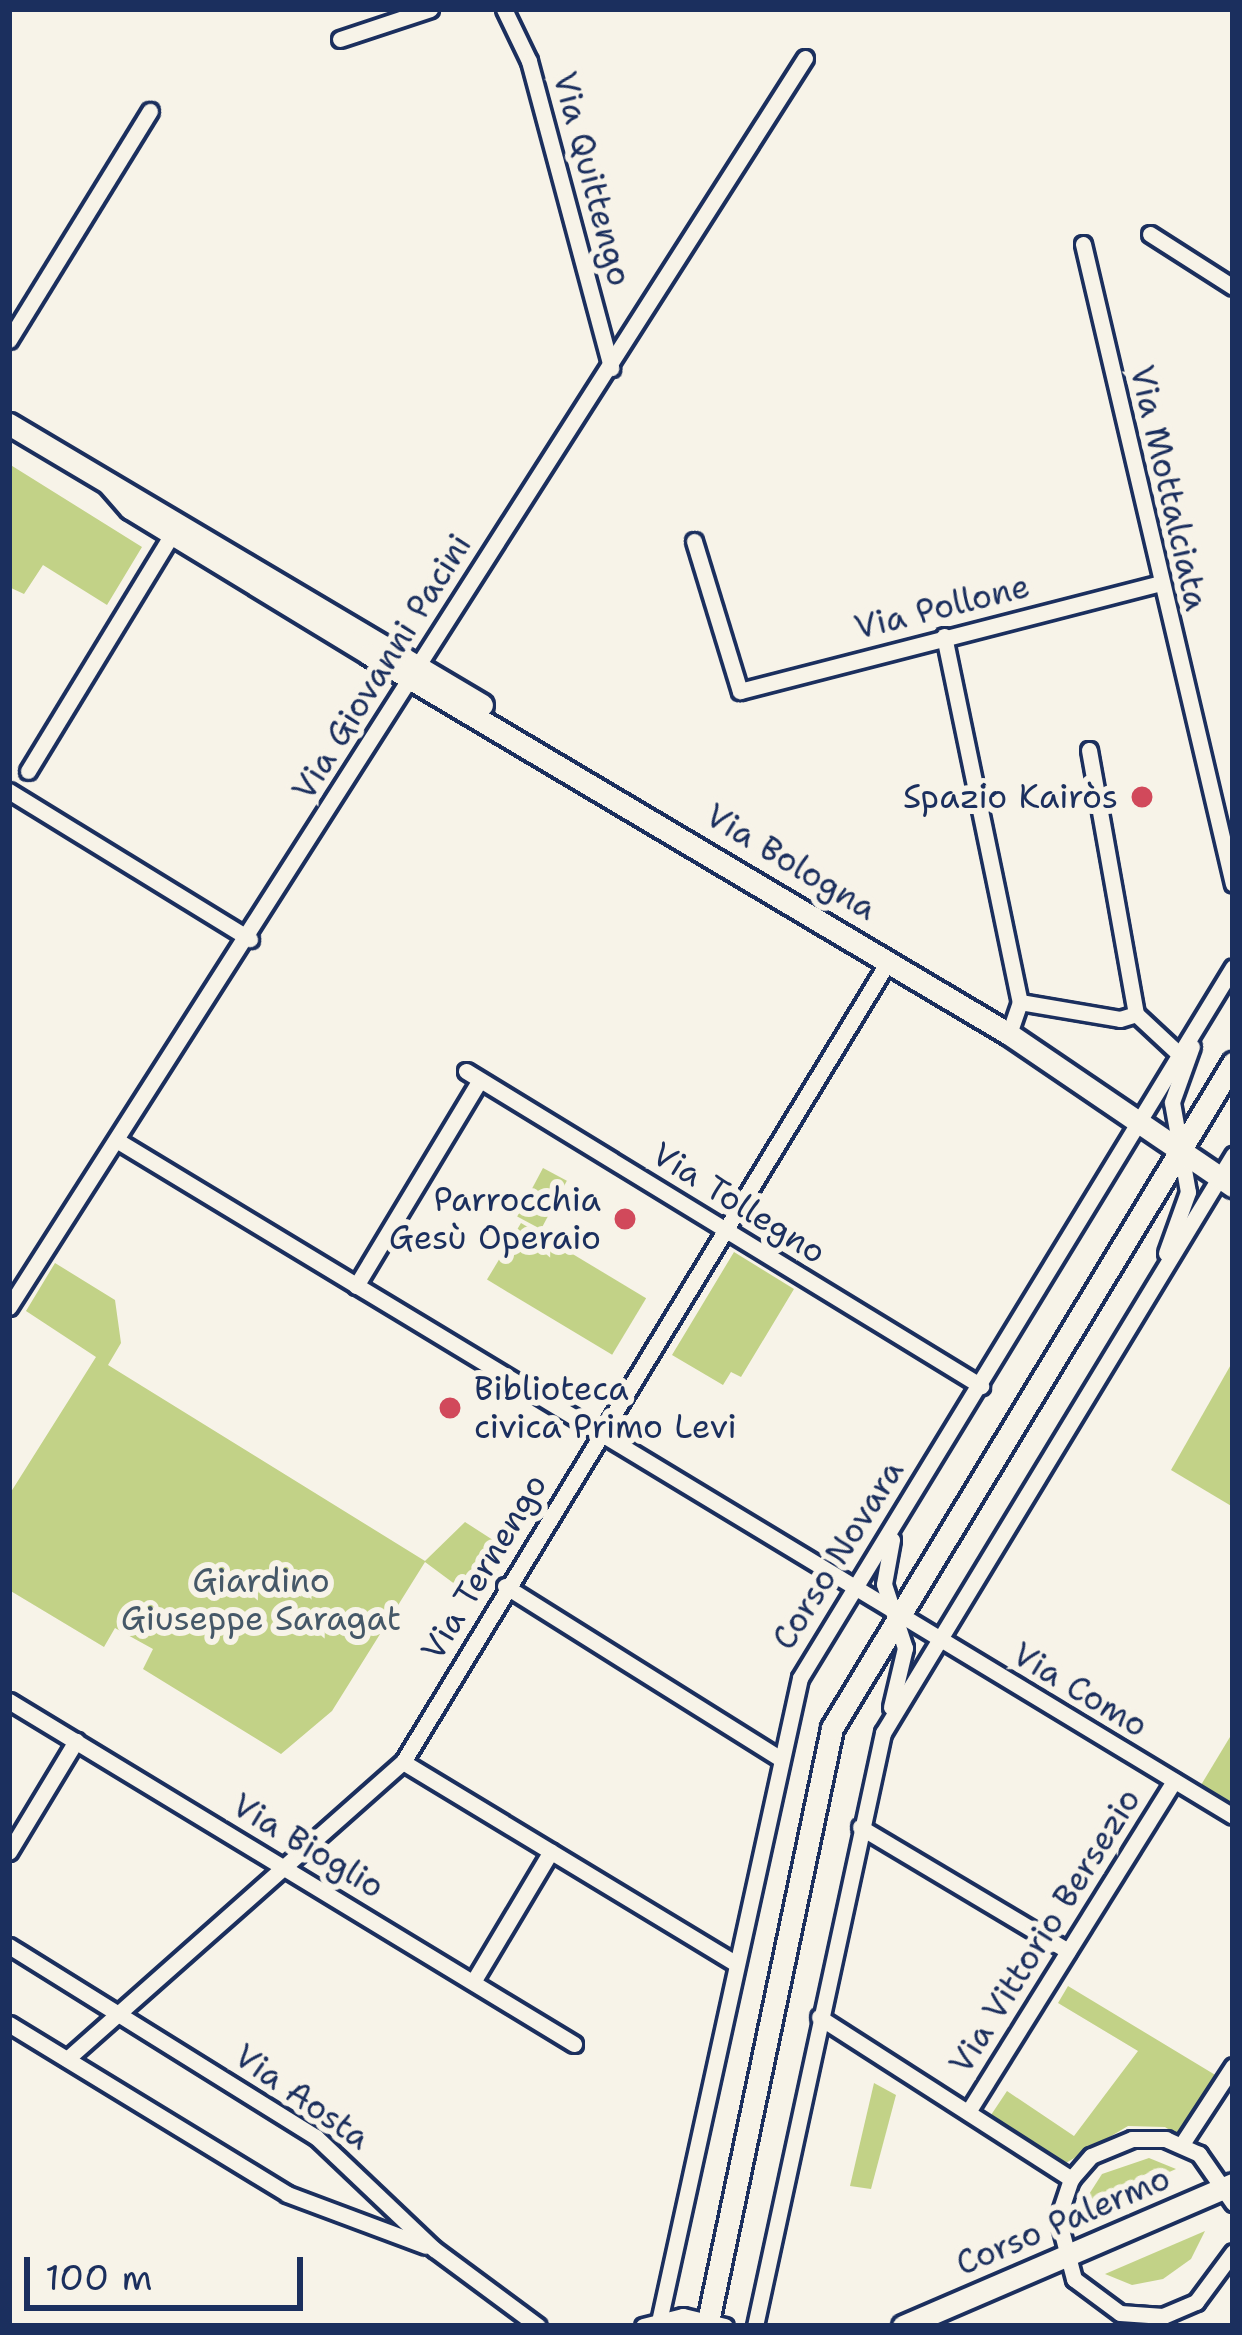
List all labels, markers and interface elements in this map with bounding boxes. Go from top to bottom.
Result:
street label: Via Quittengo [544,68,640,290]
street label: Via Mottalciata [1122,362,1216,614]
street label: Via Giovanni Pacini [284,527,480,807]
street label: Via Pollone [850,566,1034,648]
place label: Spazio Kairòs [903,777,1118,817]
marker: Spazio Kairòs [1129,784,1155,810]
street label: Via Bologna [698,796,884,928]
street label: Via Tollegno [645,1134,833,1272]
place label: Parrocchia Gesù Operaio [389,1180,601,1258]
marker: Parrocchia Gesù Operaio [612,1206,638,1232]
place label: Biblioteca civica Primo Levi [474,1369,737,1447]
marker: Biblioteca civica Primo Levi [437,1395,463,1421]
street label: Corso Novara [764,1453,912,1657]
street label: Via Ternengo [413,1467,555,1667]
park label: Giardino Giuseppe Saragat [121,1561,401,1639]
street label: Via Como [1005,1634,1155,1746]
street label: Via Vittorio Bersezio [941,1781,1149,2081]
street label: Via Bioglio [225,1785,391,1907]
street label: Via Aosta [227,2036,377,2158]
street label: Corso Palermo [950,2158,1176,2284]
scale bar [30,2233,309,2307]
text: 100 m [45,2253,153,2302]

